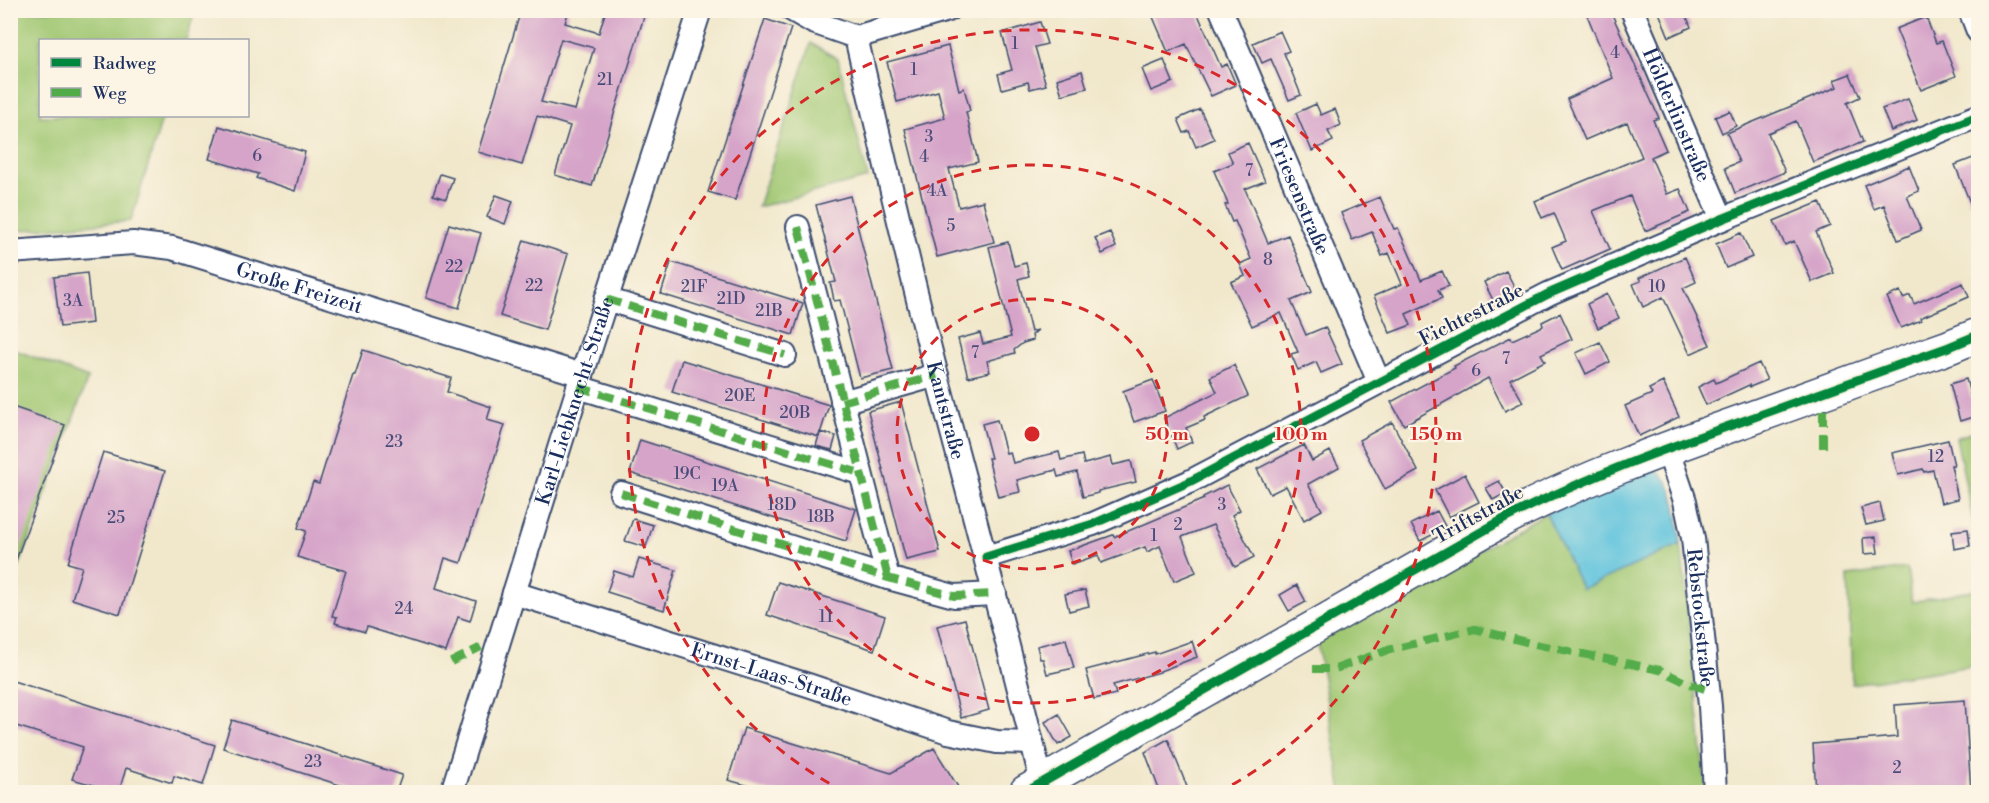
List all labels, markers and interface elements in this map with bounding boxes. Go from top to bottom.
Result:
house number: 1 [1012,34,1019,54]
legend [39,39,249,117]
house number: 4 [1610,43,1620,63]
street label: Hölderlinstraße [1636,44,1716,186]
text: Radweg [93,52,157,75]
house number: 1 [911,60,918,80]
house number: 21 [597,70,613,90]
text: Weg [92,82,127,105]
house number: 3 [925,127,934,147]
street label: Friesenstraße [1263,134,1335,259]
house number: 6 [252,146,262,166]
house number: 4 [919,147,929,167]
house number: 7 [1245,161,1253,181]
house number: 4A [927,181,948,201]
house number: 5 [947,216,956,236]
house number: 8 [1263,250,1273,270]
house number: 22 [445,257,463,277]
street label: Große Freizeit [233,258,365,320]
house number: 22 [525,276,543,296]
house number: 21F [681,277,707,297]
house number: 10 [1649,277,1666,297]
street label: Fichtestraße [1415,278,1528,352]
house number: 21D [717,289,745,309]
house number: 3A [63,291,84,311]
street label: Karl-Liebknecht-Straße [531,294,621,509]
house number: 21B [755,301,783,321]
house number: 7 [971,343,979,363]
house number: 7 [1502,349,1510,369]
street label: Kantstraße [920,359,970,463]
house number: 6 [1471,361,1481,381]
house number: 20E [725,386,755,406]
house number: 20B [780,403,810,423]
text: 50 m [1145,423,1189,446]
text: 100 m [1274,423,1328,446]
text: 150 m [1410,423,1463,446]
centre of rings [1022,424,1042,444]
house number: 23 [385,432,403,452]
house number: 12 [1928,447,1944,467]
house number: 19C [673,464,701,484]
house number: 19A [712,476,740,496]
street label: Triftstraße [1429,480,1528,550]
house number: 18D [768,495,796,515]
house number: 3 [1218,495,1227,515]
house number: 18B [807,507,835,527]
house number: 25 [107,508,125,528]
house number: 2 [1173,515,1183,535]
house number: 1 [1151,526,1158,546]
street label: Rebstockstraße [1680,547,1719,689]
house number: 24 [395,599,414,619]
house number: 11 [819,607,833,627]
street label: Ernst-Laas-Straße [687,638,855,713]
house number: 23 [304,752,322,772]
house number: 2 [1892,758,1902,778]

